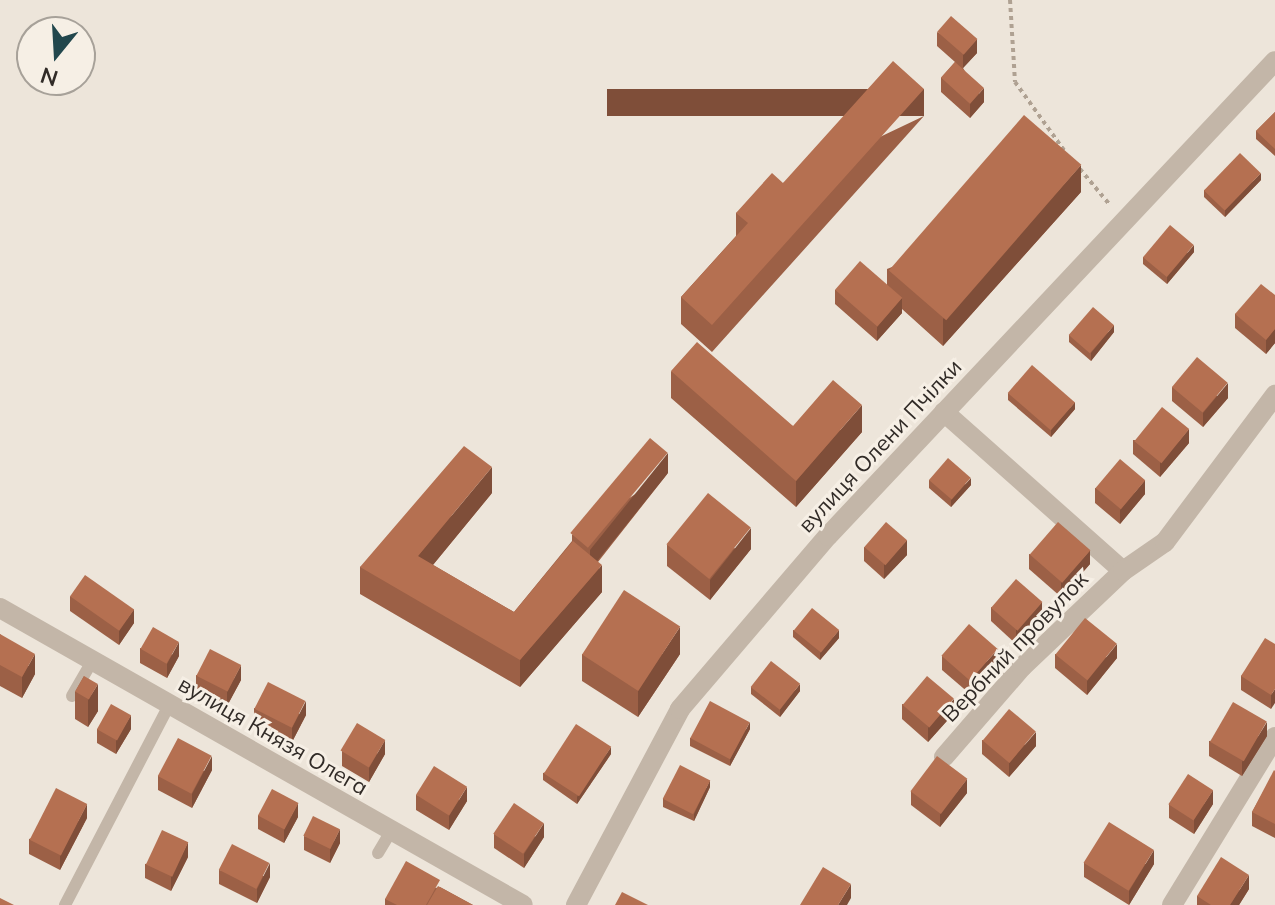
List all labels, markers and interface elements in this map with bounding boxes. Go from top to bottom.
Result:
north arrow [16,16,96,96]
text: N [37,61,61,93]
street label: вулиця Олени Пчілки [793,354,967,538]
street label: Вербний провулок [936,566,1094,728]
street label: вулиця Князя Олега [173,671,373,801]

